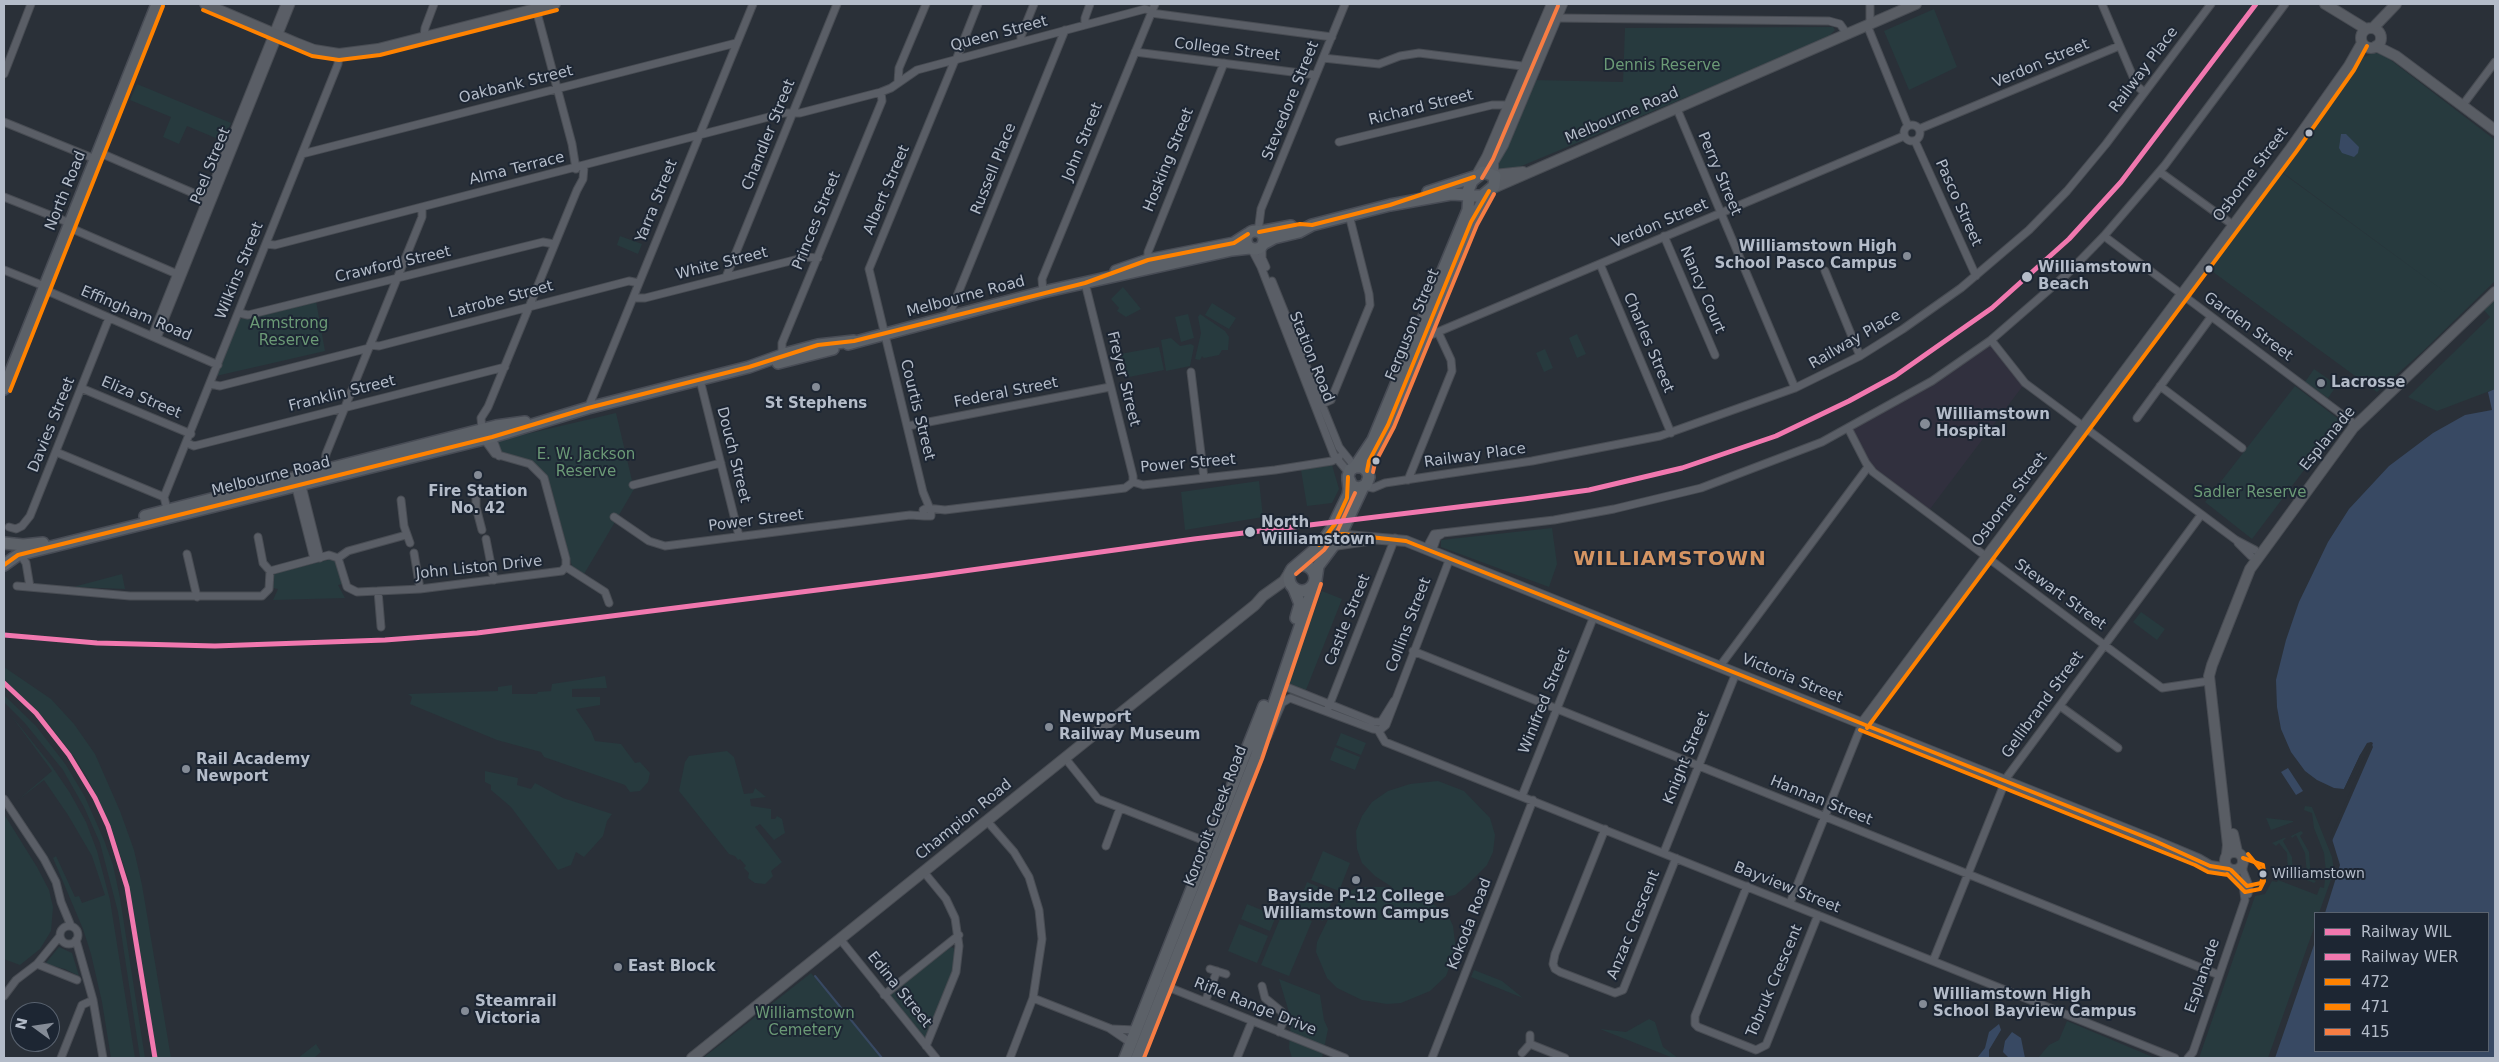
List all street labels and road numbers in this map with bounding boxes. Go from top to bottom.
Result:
street label: Queen Street [949,12,1049,56]
street label: Railway Place [2106,24,2182,116]
street label: College Street [1173,35,1281,65]
street label: Verdon Street [1990,36,2092,92]
street label: Stevedore Street [1259,39,1323,163]
street label: Oakbank Street [457,62,575,108]
street label: Chandler Street [739,77,799,193]
street label: Melbourne Road [1563,84,1681,148]
street label: Richard Street [1367,86,1475,130]
street label: John Street [1059,100,1107,184]
street label: Hosking Street [1140,105,1198,215]
street label: Russell Place [967,121,1021,217]
street label: Osborne Street [2210,124,2292,226]
street label: Peel Street [187,125,235,207]
street label: Perry Street [1693,130,1745,218]
street label: Albert Street [860,142,914,238]
street label: Alma Terrace [467,148,567,190]
street label: North Road [42,149,90,233]
street label: Yarra Street [632,157,682,245]
street label: Pasco Street [1931,157,1985,249]
street label: Princes Street [789,169,845,273]
street label: Verdon Street [1609,196,1711,252]
street label: Wilkins Street [212,220,268,322]
street label: Crawford Street [333,243,453,287]
street label: White Street [674,244,770,284]
street label: Nancy Court [1676,244,1728,336]
street label: Ferguson Street [1382,267,1444,383]
street label: Melbourne Road [905,273,1027,321]
street label: Latrobe Street [447,277,555,323]
street label: Effingham Road [78,283,194,345]
street label: Garden Street [2200,289,2296,365]
street label: Charles Street [1619,290,1677,396]
street label: Railway Place [1806,307,1904,373]
street label: Station Road [1285,309,1337,405]
street label: Freyer Street [1103,330,1143,428]
street label: Courtis Street [896,358,938,462]
street label: Franklin Street [287,372,397,416]
street label: Eliza Street [98,373,184,423]
street label: Federal Street [952,374,1060,412]
street label: Davies Street [25,375,79,475]
street label: Esplanade [2297,403,2359,475]
street label: Douch Street [712,405,754,505]
street label: Railway Place [1423,440,1527,472]
street label: Osborne Street [1969,449,2051,551]
street label: Power Street [1140,451,1236,477]
street label: Melbourne Road [210,454,332,500]
street label: Power Street [707,506,805,536]
street label: John Liston Drive [415,552,543,584]
street label: Stewart Street [2011,556,2109,634]
street label: Castle Street [1321,572,1375,668]
street label: Collins Street [1383,575,1435,675]
street label: Winifred Street [1516,645,1574,757]
street label: Gellibrand Street [1998,648,2088,762]
street label: Victoria Street [1739,651,1845,707]
street label: Knight Street [1660,709,1714,807]
street label: Kororoit Creek Road [1181,743,1251,889]
street label: Hannan Street [1767,772,1875,830]
street label: Champion Road [912,776,1016,864]
street label: Bayview Street [1731,858,1843,918]
street label: Anzac Crescent [1604,868,1664,982]
street label: Kokoda Road [1444,876,1496,972]
street label: Tobruk Crescent [1743,922,1807,1040]
street label: Esplanade [2182,936,2224,1016]
street label: Edina Street [863,949,935,1031]
street label: Rifle Range Drive [1191,974,1319,1040]

